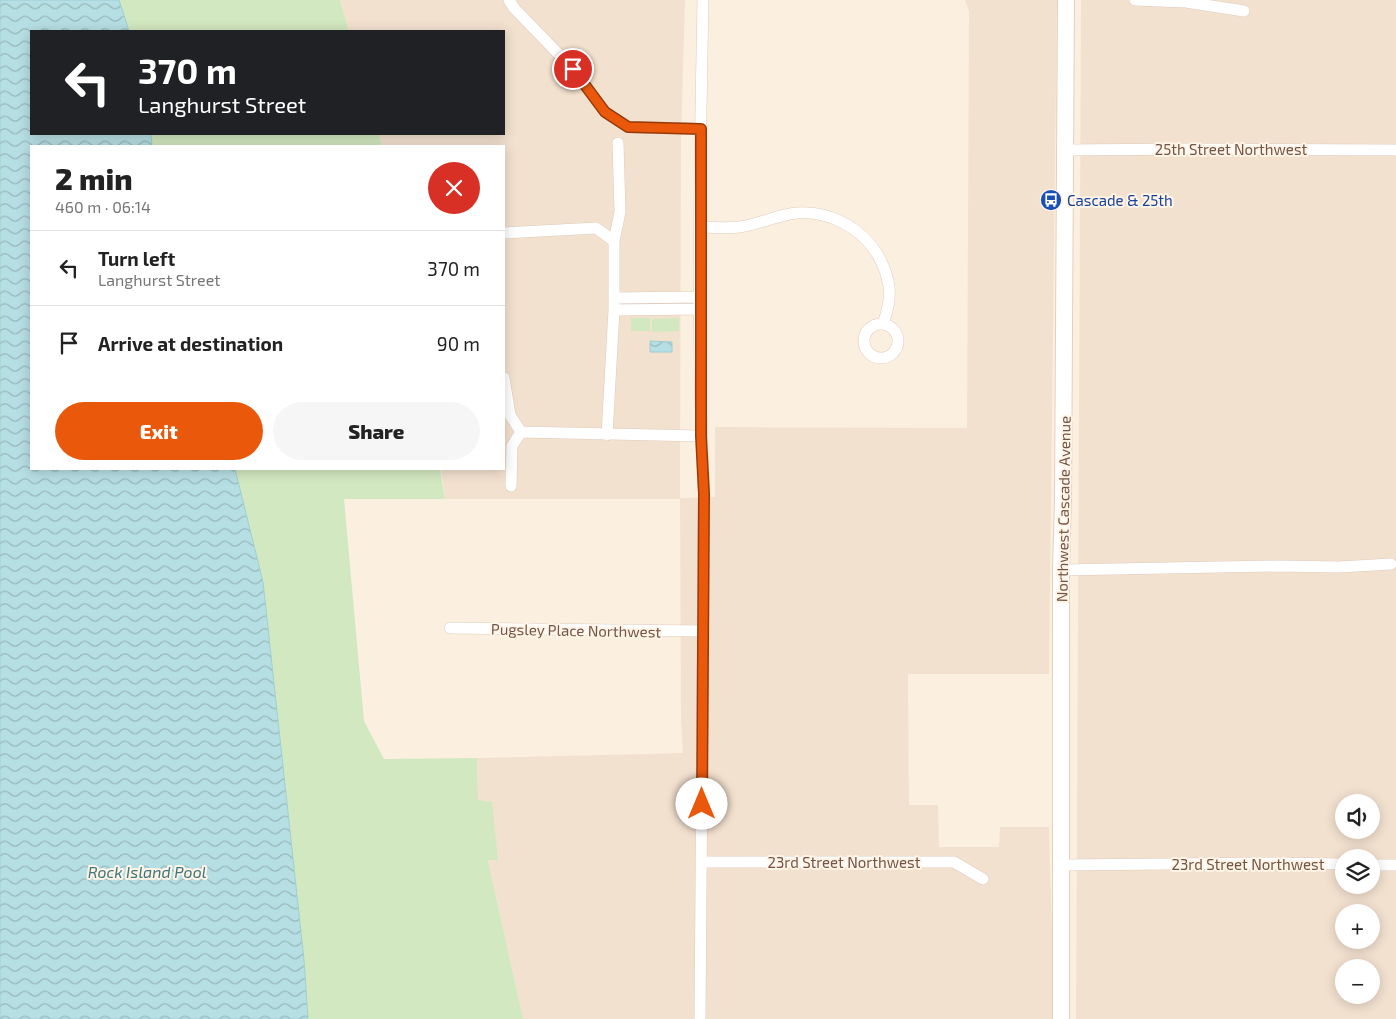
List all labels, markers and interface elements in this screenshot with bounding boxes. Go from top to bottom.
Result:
pin [552,48,594,90]
text: 370 m [138,49,237,91]
icon: left [55,50,120,115]
icon: arrive [559,55,587,83]
text: Langhurst Street [138,91,306,117]
street label: 25th Street Northwest [1155,140,1308,158]
text: 2 min [55,160,133,196]
button: close [428,162,480,214]
bus stop icon: Cascade & 25th [1039,188,1063,212]
place label: Cascade & 25th [1067,191,1173,209]
text: 460 m · 06:14 [55,197,151,216]
text: Turn left [98,247,175,270]
icon: left [55,254,83,282]
text: 370 m [427,257,480,280]
text: Langhurst Street [98,270,220,289]
icon: arrive [55,329,83,357]
text: Arrive at destination [98,332,283,355]
text: 90 m [437,332,480,355]
button: Exit [55,402,263,460]
button: Share [273,402,480,460]
street label: Northwest Cascade Avenue [1052,416,1074,602]
street label: Pugsley Place Northwest [491,620,662,640]
position arrow [675,777,727,829]
map controls [1335,794,1380,1004]
button: sound [1335,794,1380,839]
button: layers [1335,849,1380,894]
street label: 23rd Street Northwest [768,853,921,871]
street label: 23rd Street Northwest [1172,855,1325,873]
water label: Rock Island Pool [88,862,206,881]
button: + [1335,904,1380,949]
button: − [1335,959,1380,1004]

